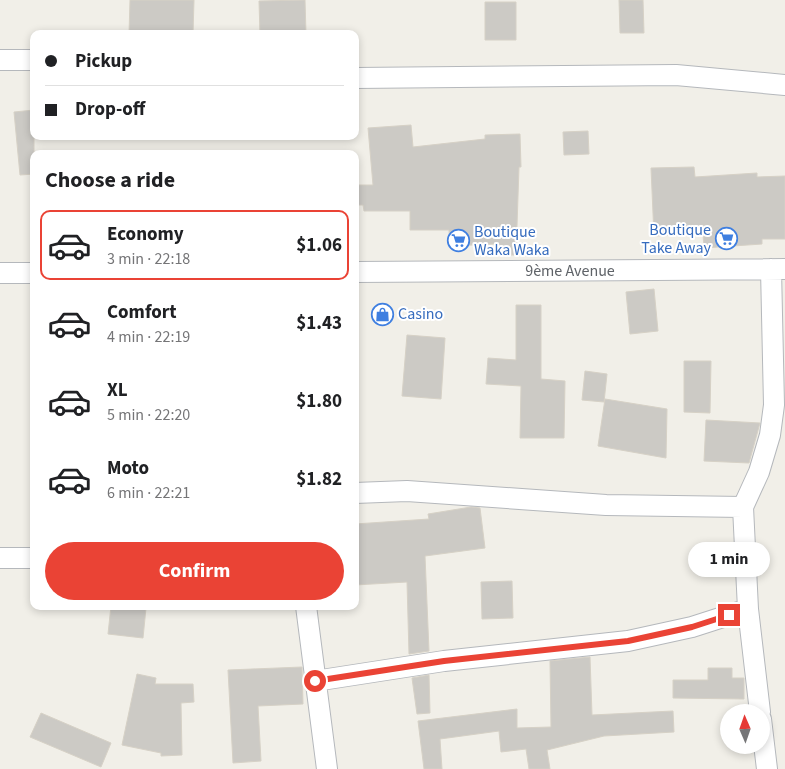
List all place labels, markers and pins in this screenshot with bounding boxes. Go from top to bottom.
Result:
place label: Boutique Take Away [641,219,712,259]
place label: Boutique Waka Waka [474,221,550,261]
supermarket icon: Boutique Take Away [715,227,739,251]
supermarket icon: Boutique Waka Waka [446,229,470,253]
shop icon: Casino [370,302,394,326]
place label: Casino [398,303,443,325]

